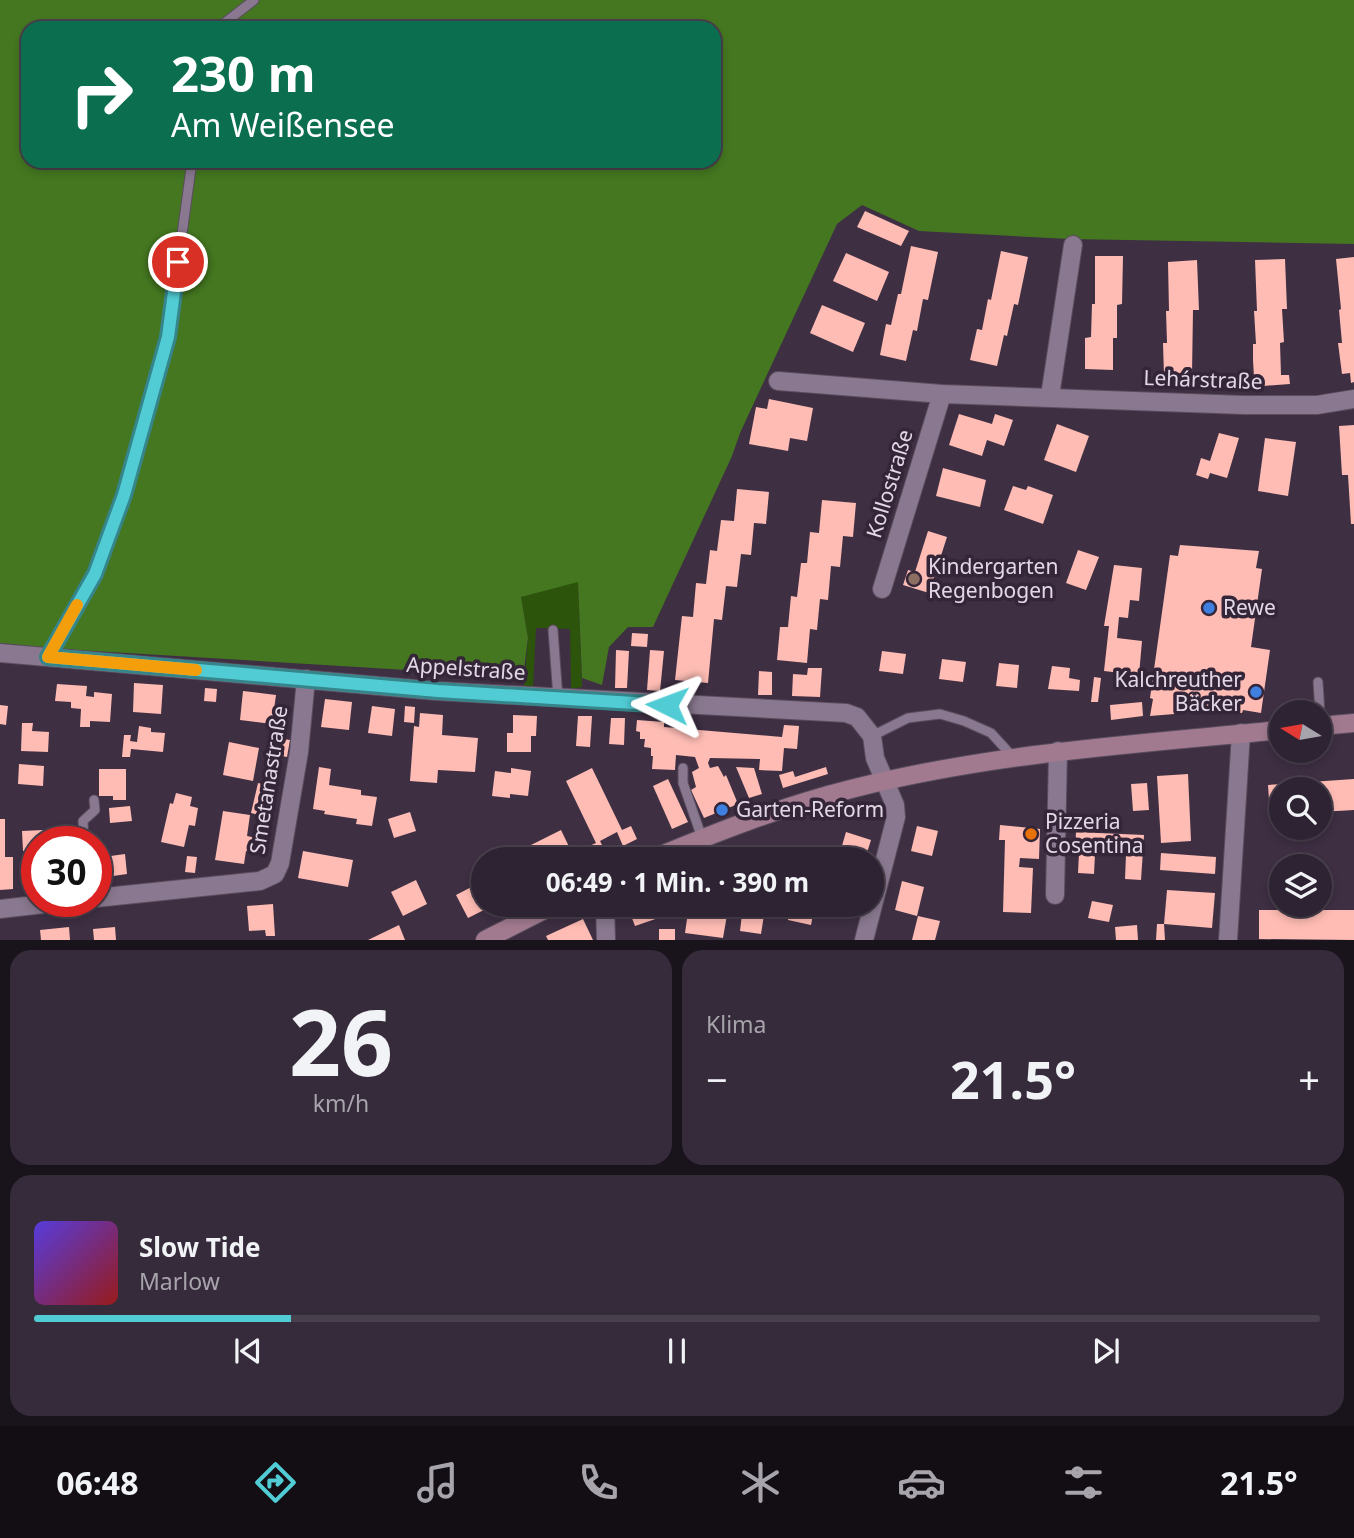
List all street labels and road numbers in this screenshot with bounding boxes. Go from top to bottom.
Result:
street label: Lehárstraße [1143,363,1263,395]
street label: Kollostraße [859,426,919,541]
street label: Appelstraße [406,650,527,686]
street label: Smetanastraße [242,704,294,856]

